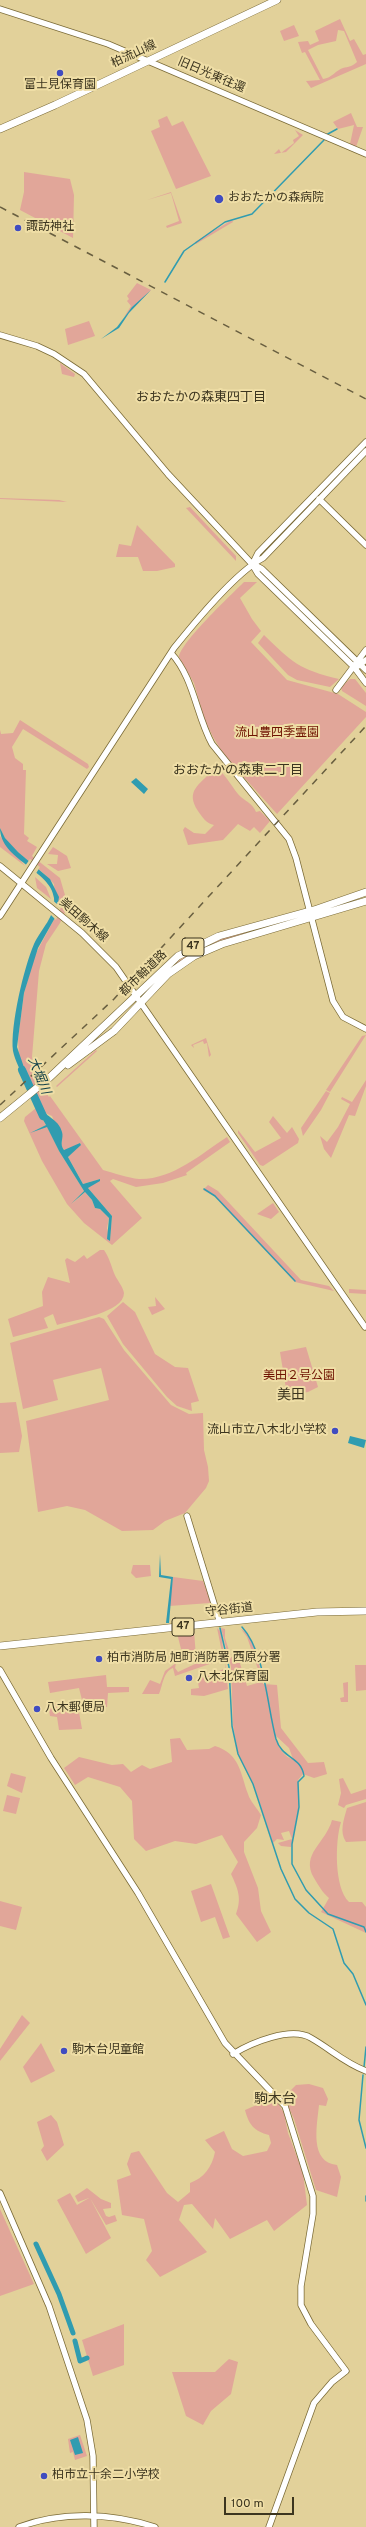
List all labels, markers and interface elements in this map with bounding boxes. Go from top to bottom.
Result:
street label: 柏流山線 [109,38,159,72]
street label: 旧日光東往還 [175,55,247,97]
marker: 富士見保育園 [55,68,65,78]
place label: 富士見保育園 [24,79,96,93]
place label: おおたかの森病院 [228,192,324,206]
marker: おおたかの森病院 [213,193,225,205]
place label: 諏訪神社 [26,221,74,235]
marker: 諏訪神社 [13,223,23,233]
district label: おおたかの森東四丁目 [136,390,266,406]
park label: 流山豊四季霊園 [235,727,319,741]
district label: おおたかの森東二丁目 [173,763,303,779]
street label: 美田駒木線 [56,896,110,946]
road number: 47 [182,938,204,956]
street label: 都市軸道路 [117,948,171,1000]
water label: 大堀川 [23,1055,53,1097]
park label: 美田２号公園 [263,1370,335,1384]
district label: 美田 [277,1388,305,1404]
place label: 流山市立八木北小学校 [207,1424,327,1438]
marker: 流山市立八木北小学校 [330,1426,340,1436]
street label: 守谷街道 [204,1601,254,1621]
road number: 47 [172,1618,194,1636]
place label: 柏市消防局 旭町消防署 西原分署 [107,1652,281,1666]
marker: 柏市消防局 旭町消防署 西原分署 [94,1654,104,1664]
place label: 八木北保育園 [197,1671,269,1685]
marker: 八木北保育園 [184,1673,194,1683]
place label: 八木郵便局 [45,1702,105,1716]
marker: 八木郵便局 [32,1704,42,1714]
place label: 駒木台児童館 [72,2044,144,2058]
marker: 駒木台児童館 [59,2046,69,2056]
district label: 駒木台 [254,2092,296,2108]
place label: 柏市立十余二小学校 [52,2469,160,2483]
marker: 柏市立十余二小学校 [39,2471,49,2481]
scale bar [226,2489,296,2515]
text: 100 m [231,2496,264,2512]

